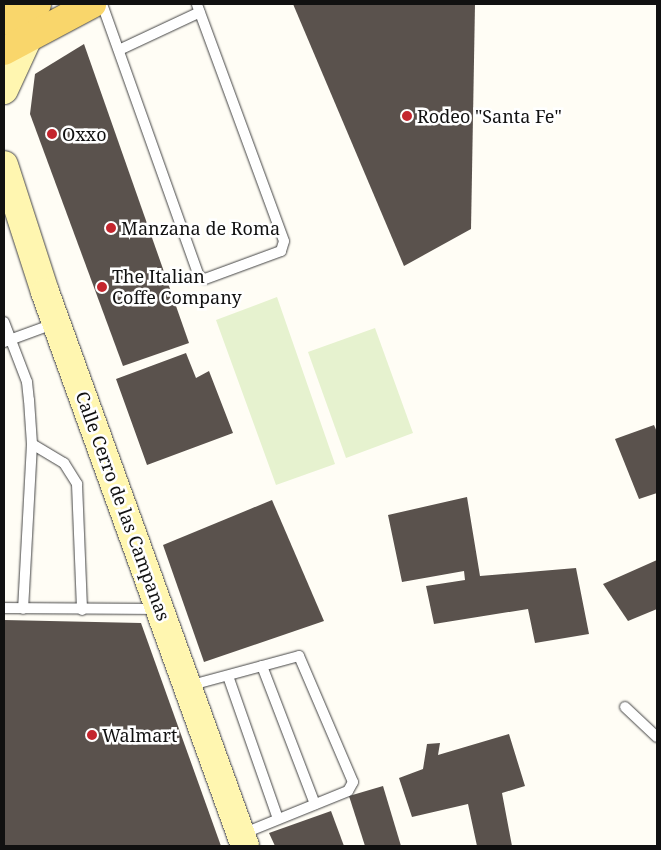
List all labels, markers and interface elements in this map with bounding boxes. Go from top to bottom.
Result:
place label: Rodeo "Santa Fe" [417,105,562,127]
marker: Rodeo "Santa Fe" [401,110,413,122]
place label: Oxxo [62,123,107,145]
marker: Oxxo [46,128,58,140]
place label: Manzana de Roma [121,217,280,239]
marker: Manzana de Roma [105,222,117,234]
place label: The Italian Coffe Company [112,266,242,308]
marker: The Italian Coffe Company [96,281,108,293]
street label: Calle Cerro de las Campanas [71,388,175,624]
place label: Walmart [102,724,177,746]
marker: Walmart [86,729,98,741]

